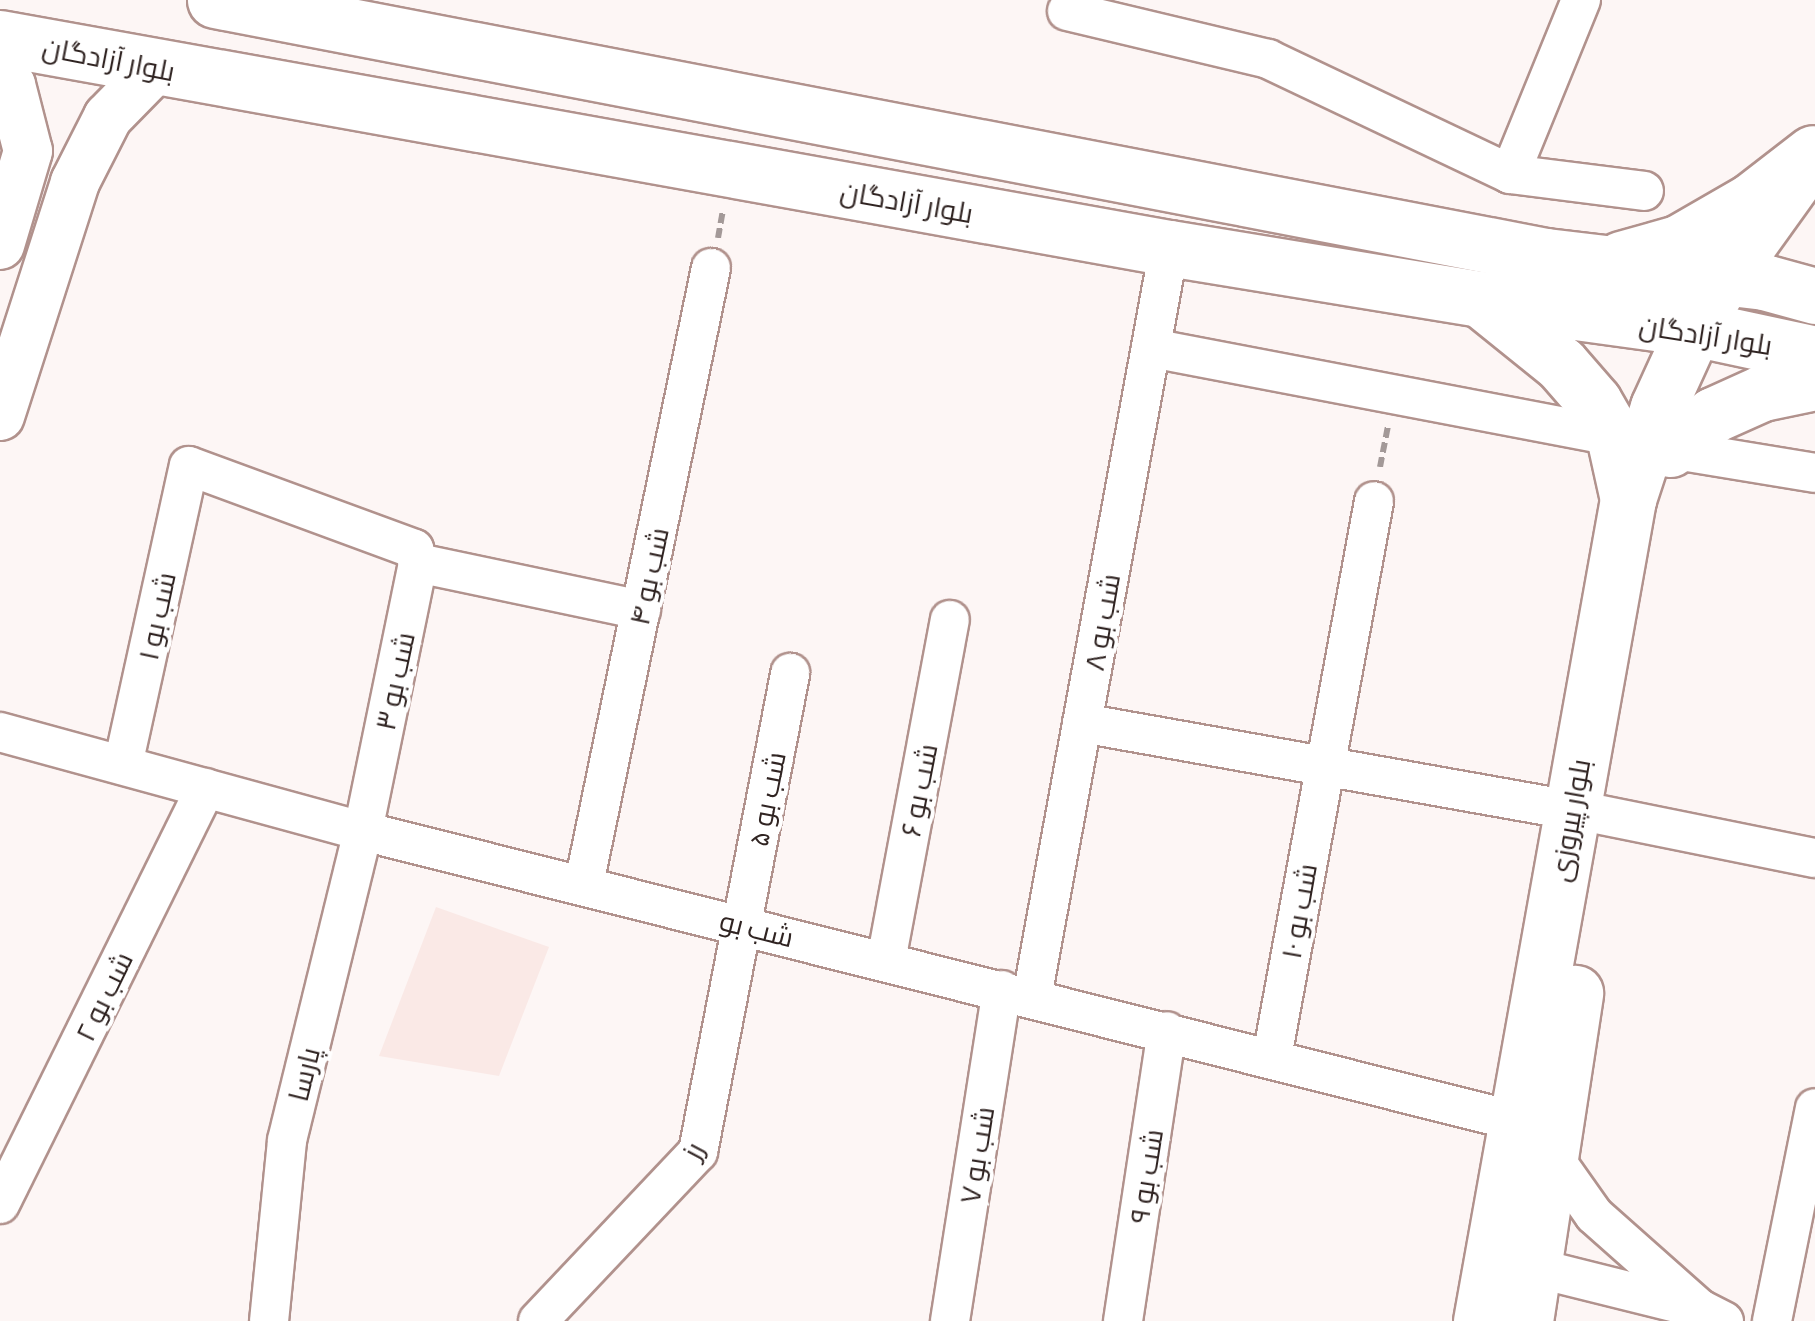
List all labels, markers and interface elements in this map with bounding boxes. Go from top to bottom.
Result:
street label: بلوار آزادگان [40,29,178,87]
street label: بلوار آزادگان [838,173,976,229]
street label: بلوار آزادگان [1637,307,1775,361]
street label: شب بو ۴ [621,524,675,628]
street label: شب بو ۱ [130,569,182,663]
street label: شب بو ۸ [1076,571,1126,673]
street label: شب بو ۳ [367,629,421,733]
street label: شب بو ۶ [893,741,943,839]
street label: شب بو ۵ [740,749,792,849]
street label: بلوار پیروزی [1542,756,1596,884]
street label: شب بو ۱۰ [1273,861,1323,961]
street label: شب بو [717,903,797,953]
street label: شب بو ۲ [67,946,139,1046]
street label: پارسا [280,1043,326,1105]
street label: شب بو ۷ [952,1104,1000,1206]
street label: شب بو ۹ [1121,1126,1169,1226]
street label: رز [674,1136,710,1164]

